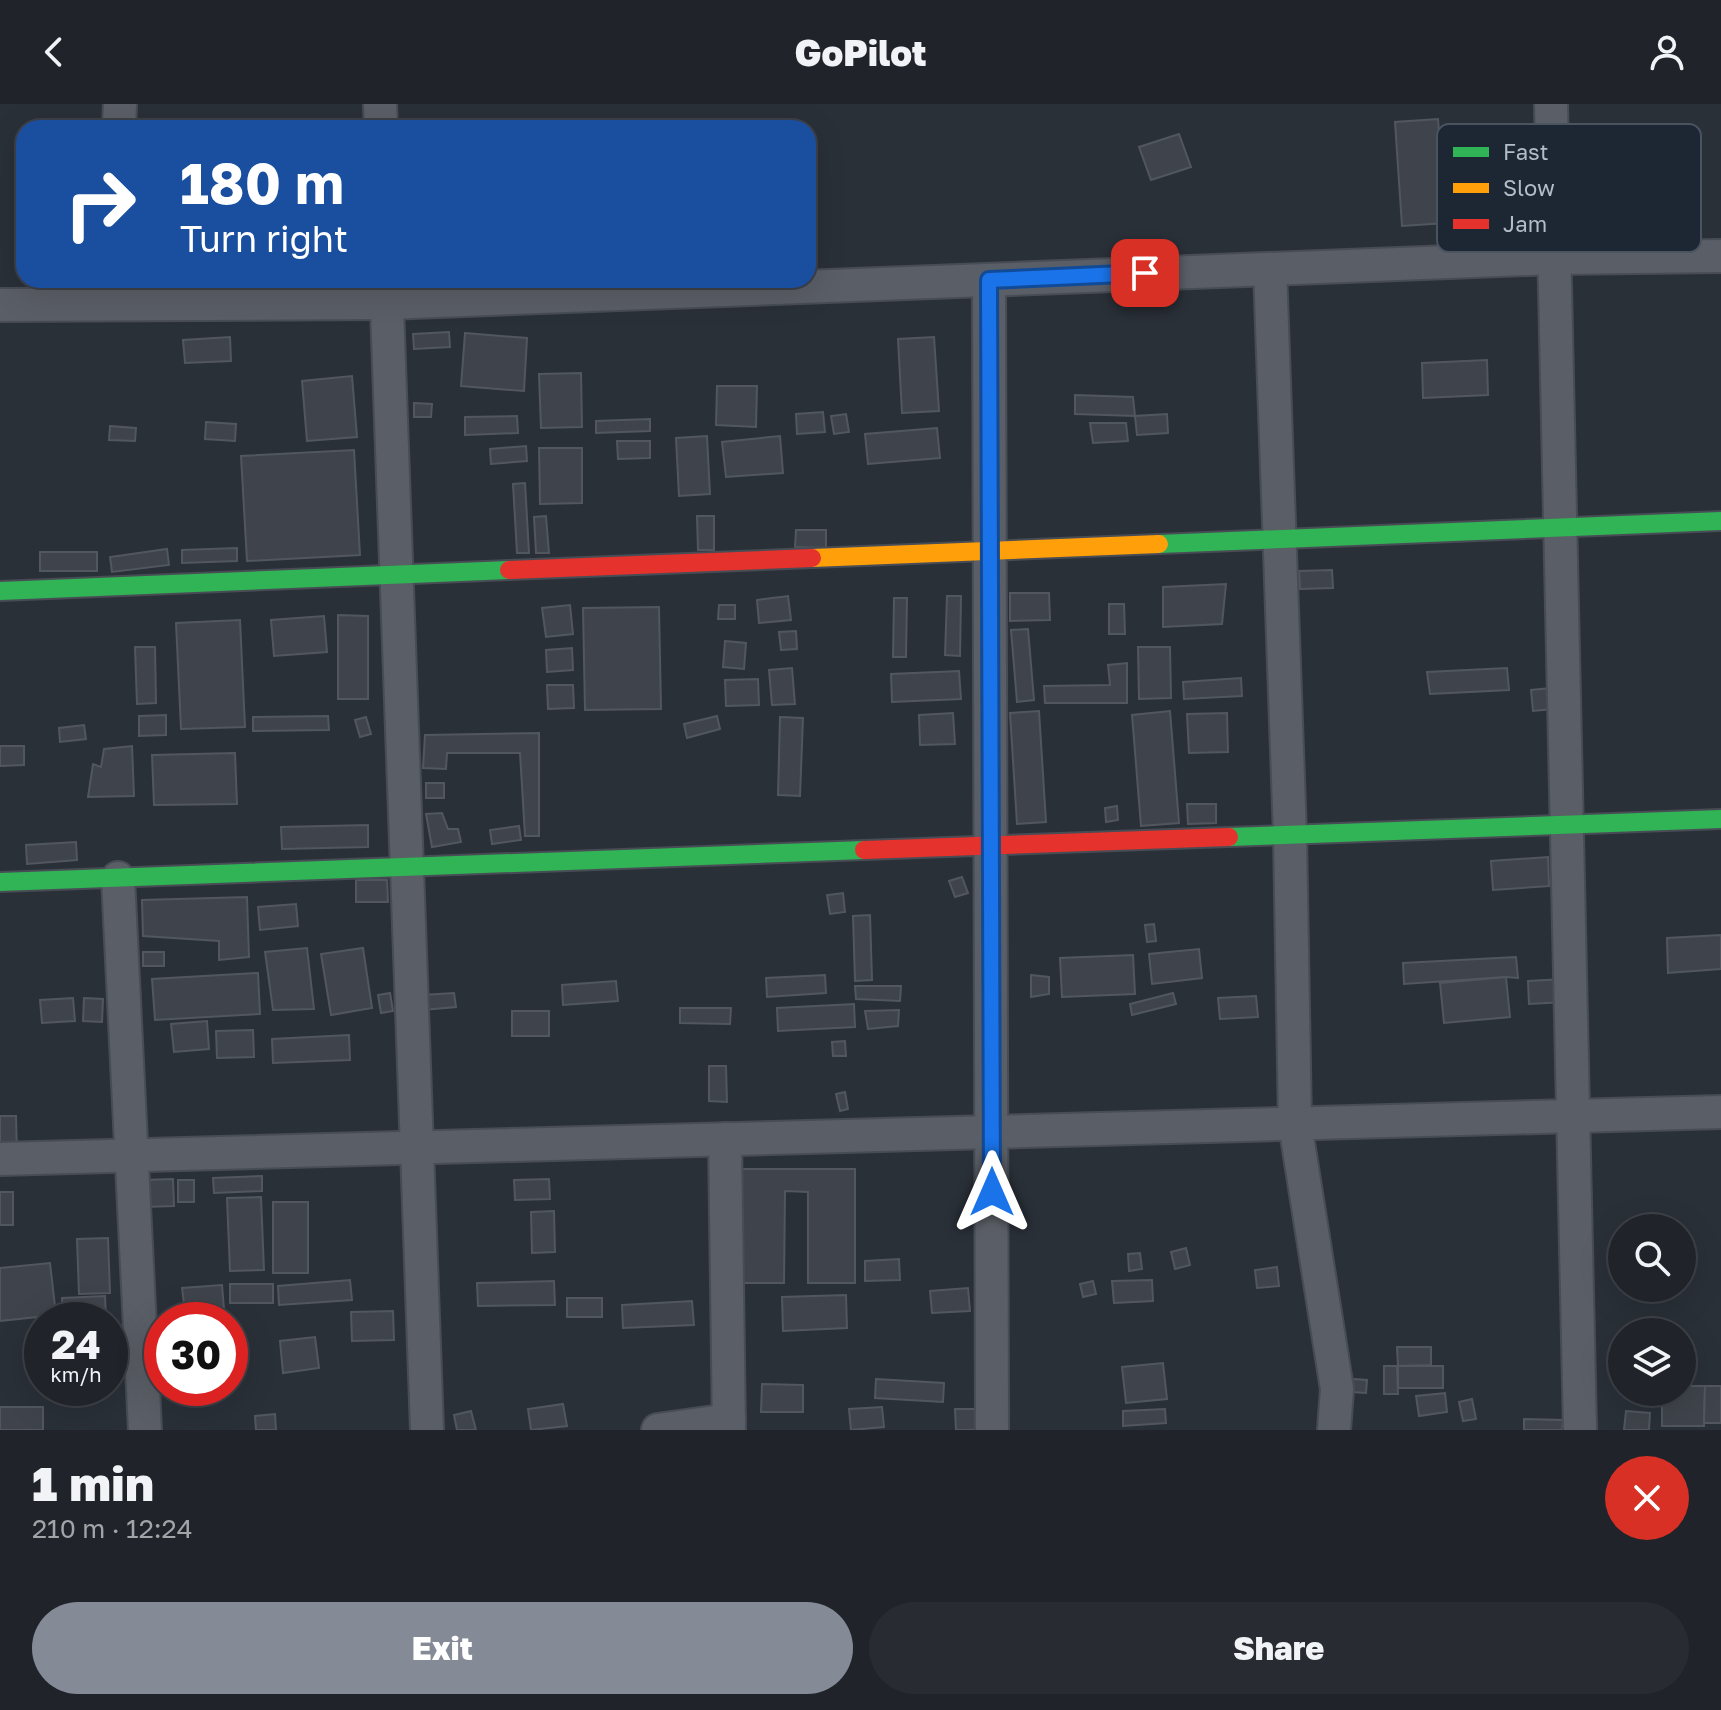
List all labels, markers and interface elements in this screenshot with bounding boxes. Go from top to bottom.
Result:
icon: back [32,30,76,74]
icon: person [1645,30,1689,74]
text: GoPilot [794,31,927,74]
legend [1437,124,1701,252]
text: Fast [1503,138,1549,165]
text: 180 m [180,149,344,216]
icon: right [48,152,152,256]
text: Slow [1503,174,1555,201]
text: Jam [1503,210,1547,237]
text: Turn right [180,217,348,260]
pin [1111,239,1179,307]
icon: arrive [1123,251,1167,295]
position arrow [950,1150,1034,1234]
map controls [1608,1214,1696,1406]
button: search [1608,1214,1696,1302]
speed limit sign: 30 [144,1302,248,1406]
button: layers [1608,1318,1696,1406]
text: 24 [51,1320,101,1368]
text: km/h [51,1362,101,1386]
text: 1 min [32,1454,154,1512]
button: close [1605,1456,1689,1540]
text: 210 m · 12:24 [32,1513,193,1544]
button: Exit [32,1602,853,1694]
button: Share [869,1602,1689,1694]

